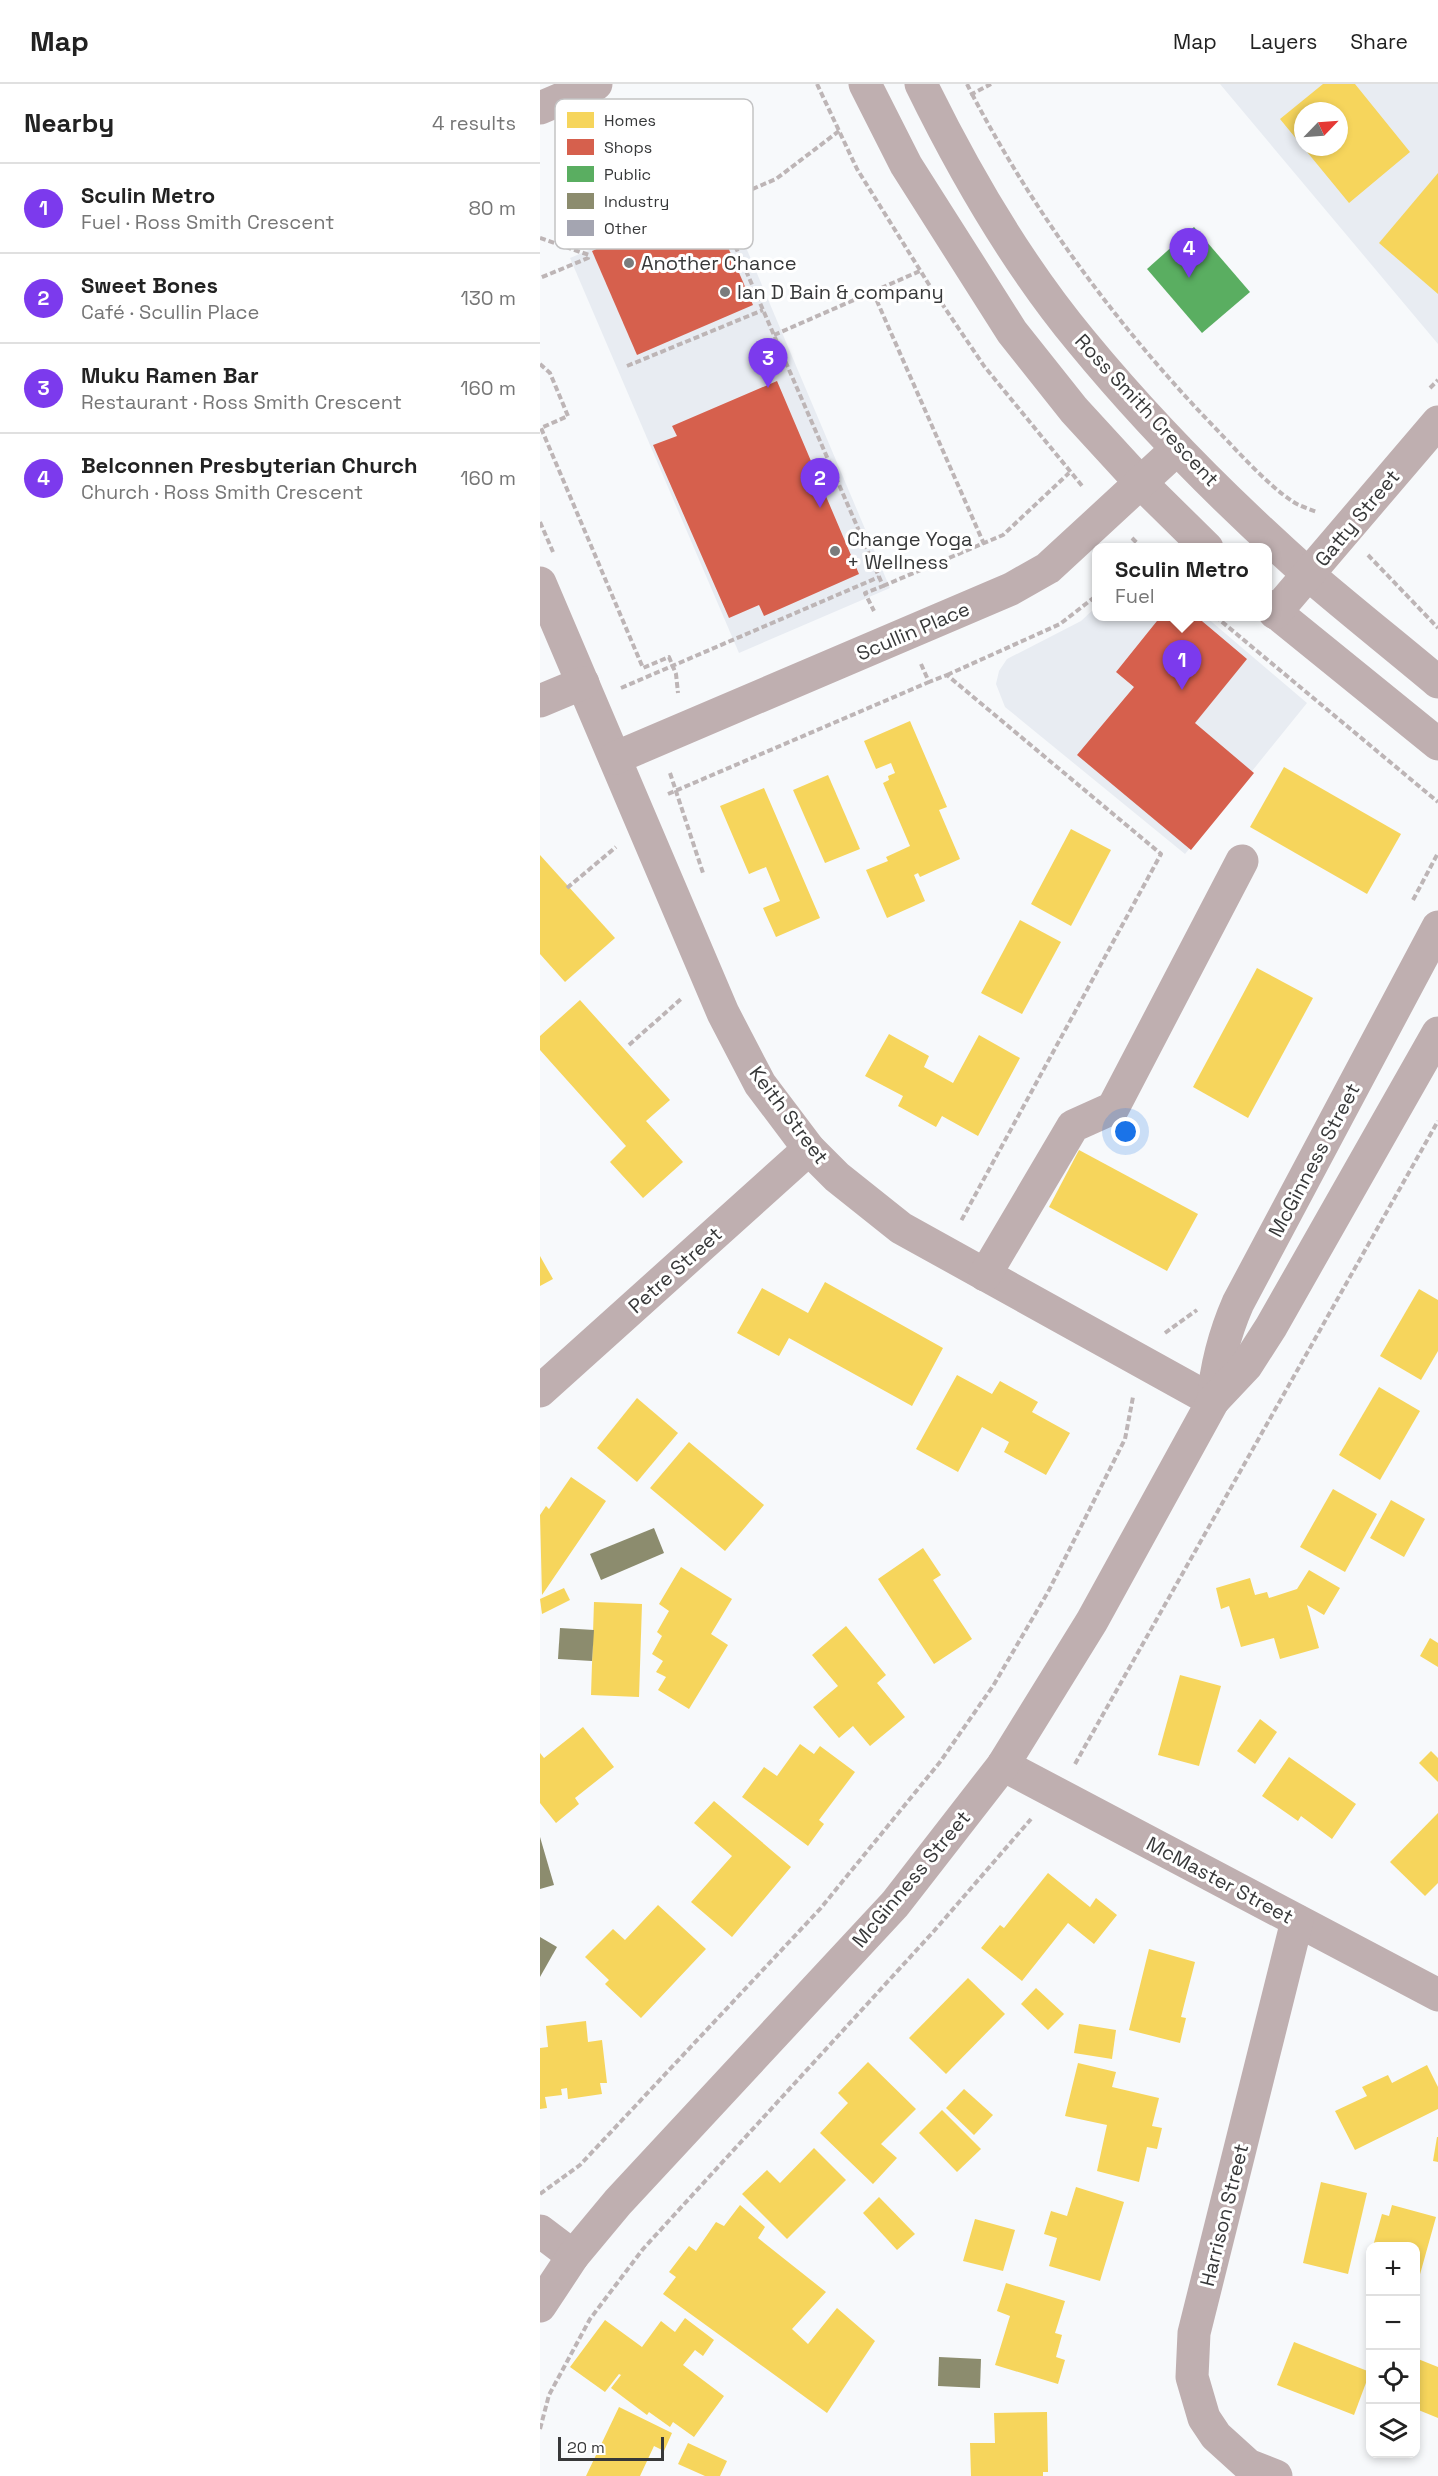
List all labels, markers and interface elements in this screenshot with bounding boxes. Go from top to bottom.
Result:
text: Map [30,23,89,59]
text: Map [1173,28,1217,55]
text: Layers [1250,28,1317,55]
text: Share [1350,28,1408,55]
legend [555,99,753,249]
north arrow [1294,102,1348,156]
text: Nearby [24,106,114,140]
text: 4 results [432,110,516,136]
text: Homes [604,110,656,131]
text: Shops [604,137,652,158]
text: Public [604,164,651,185]
text: Sculin Metro [81,181,215,209]
text: Industry [604,191,669,212]
text: 1 [39,195,48,221]
text: 80 m [468,195,516,221]
text: Fuel · Ross Smith Crescent [81,209,334,235]
text: Other [604,218,647,239]
pin: 4 [1170,228,1208,278]
place label: Another Chance [641,250,796,276]
marker: Another Chance [622,256,636,270]
text: Sweet Bones [81,271,218,299]
place label: Ian D Bain & company [737,279,944,305]
text: 2 [38,285,49,311]
text: 130 m [460,285,516,311]
marker: Ian D Bain & company [718,285,732,299]
text: Café · Scullin Place [81,299,259,325]
street label: Ross Smith Crescent [1069,328,1225,492]
pin: 3 [748,338,788,388]
text: Muku Ramen Bar [81,361,259,389]
text: 3 [37,375,50,401]
text: 160 m [460,375,516,401]
text: Restaurant · Ross Smith Crescent [81,389,402,415]
text: Belconnen Presbyterian Church [81,451,417,479]
pin: 2 [800,458,840,508]
street label: Gatty Street [1309,464,1405,572]
text: 4 [37,465,50,491]
text: 160 m [460,465,516,491]
text: Church · Ross Smith Crescent [81,479,363,505]
place label: Change Yoga + Wellness [847,526,973,575]
popup [1092,543,1272,621]
marker: Change Yoga + Wellness [828,544,842,558]
text: Sculin Metro [1115,555,1249,583]
text: Fuel [1115,583,1155,609]
street label: Scullin Place [852,595,974,667]
pin: 1 [1162,640,1202,690]
street label: Keith Street [744,1061,834,1169]
street label: McGinness Street [1262,1078,1366,1242]
your location [1111,1117,1140,1146]
street label: Petre Street [623,1221,727,1319]
street label: McGinness Street [846,1805,976,1953]
street label: McMaster Street [1142,1830,1298,1930]
street label: Harrison Street [1194,2141,1254,2289]
map controls [1366,2242,1420,2458]
button: + [1366,2242,1420,2296]
button: − [1366,2296,1420,2350]
button: locate [1366,2350,1420,2404]
button: layers [1366,2404,1420,2458]
scale bar [558,2434,664,2462]
text: 20 m [567,2437,605,2458]

